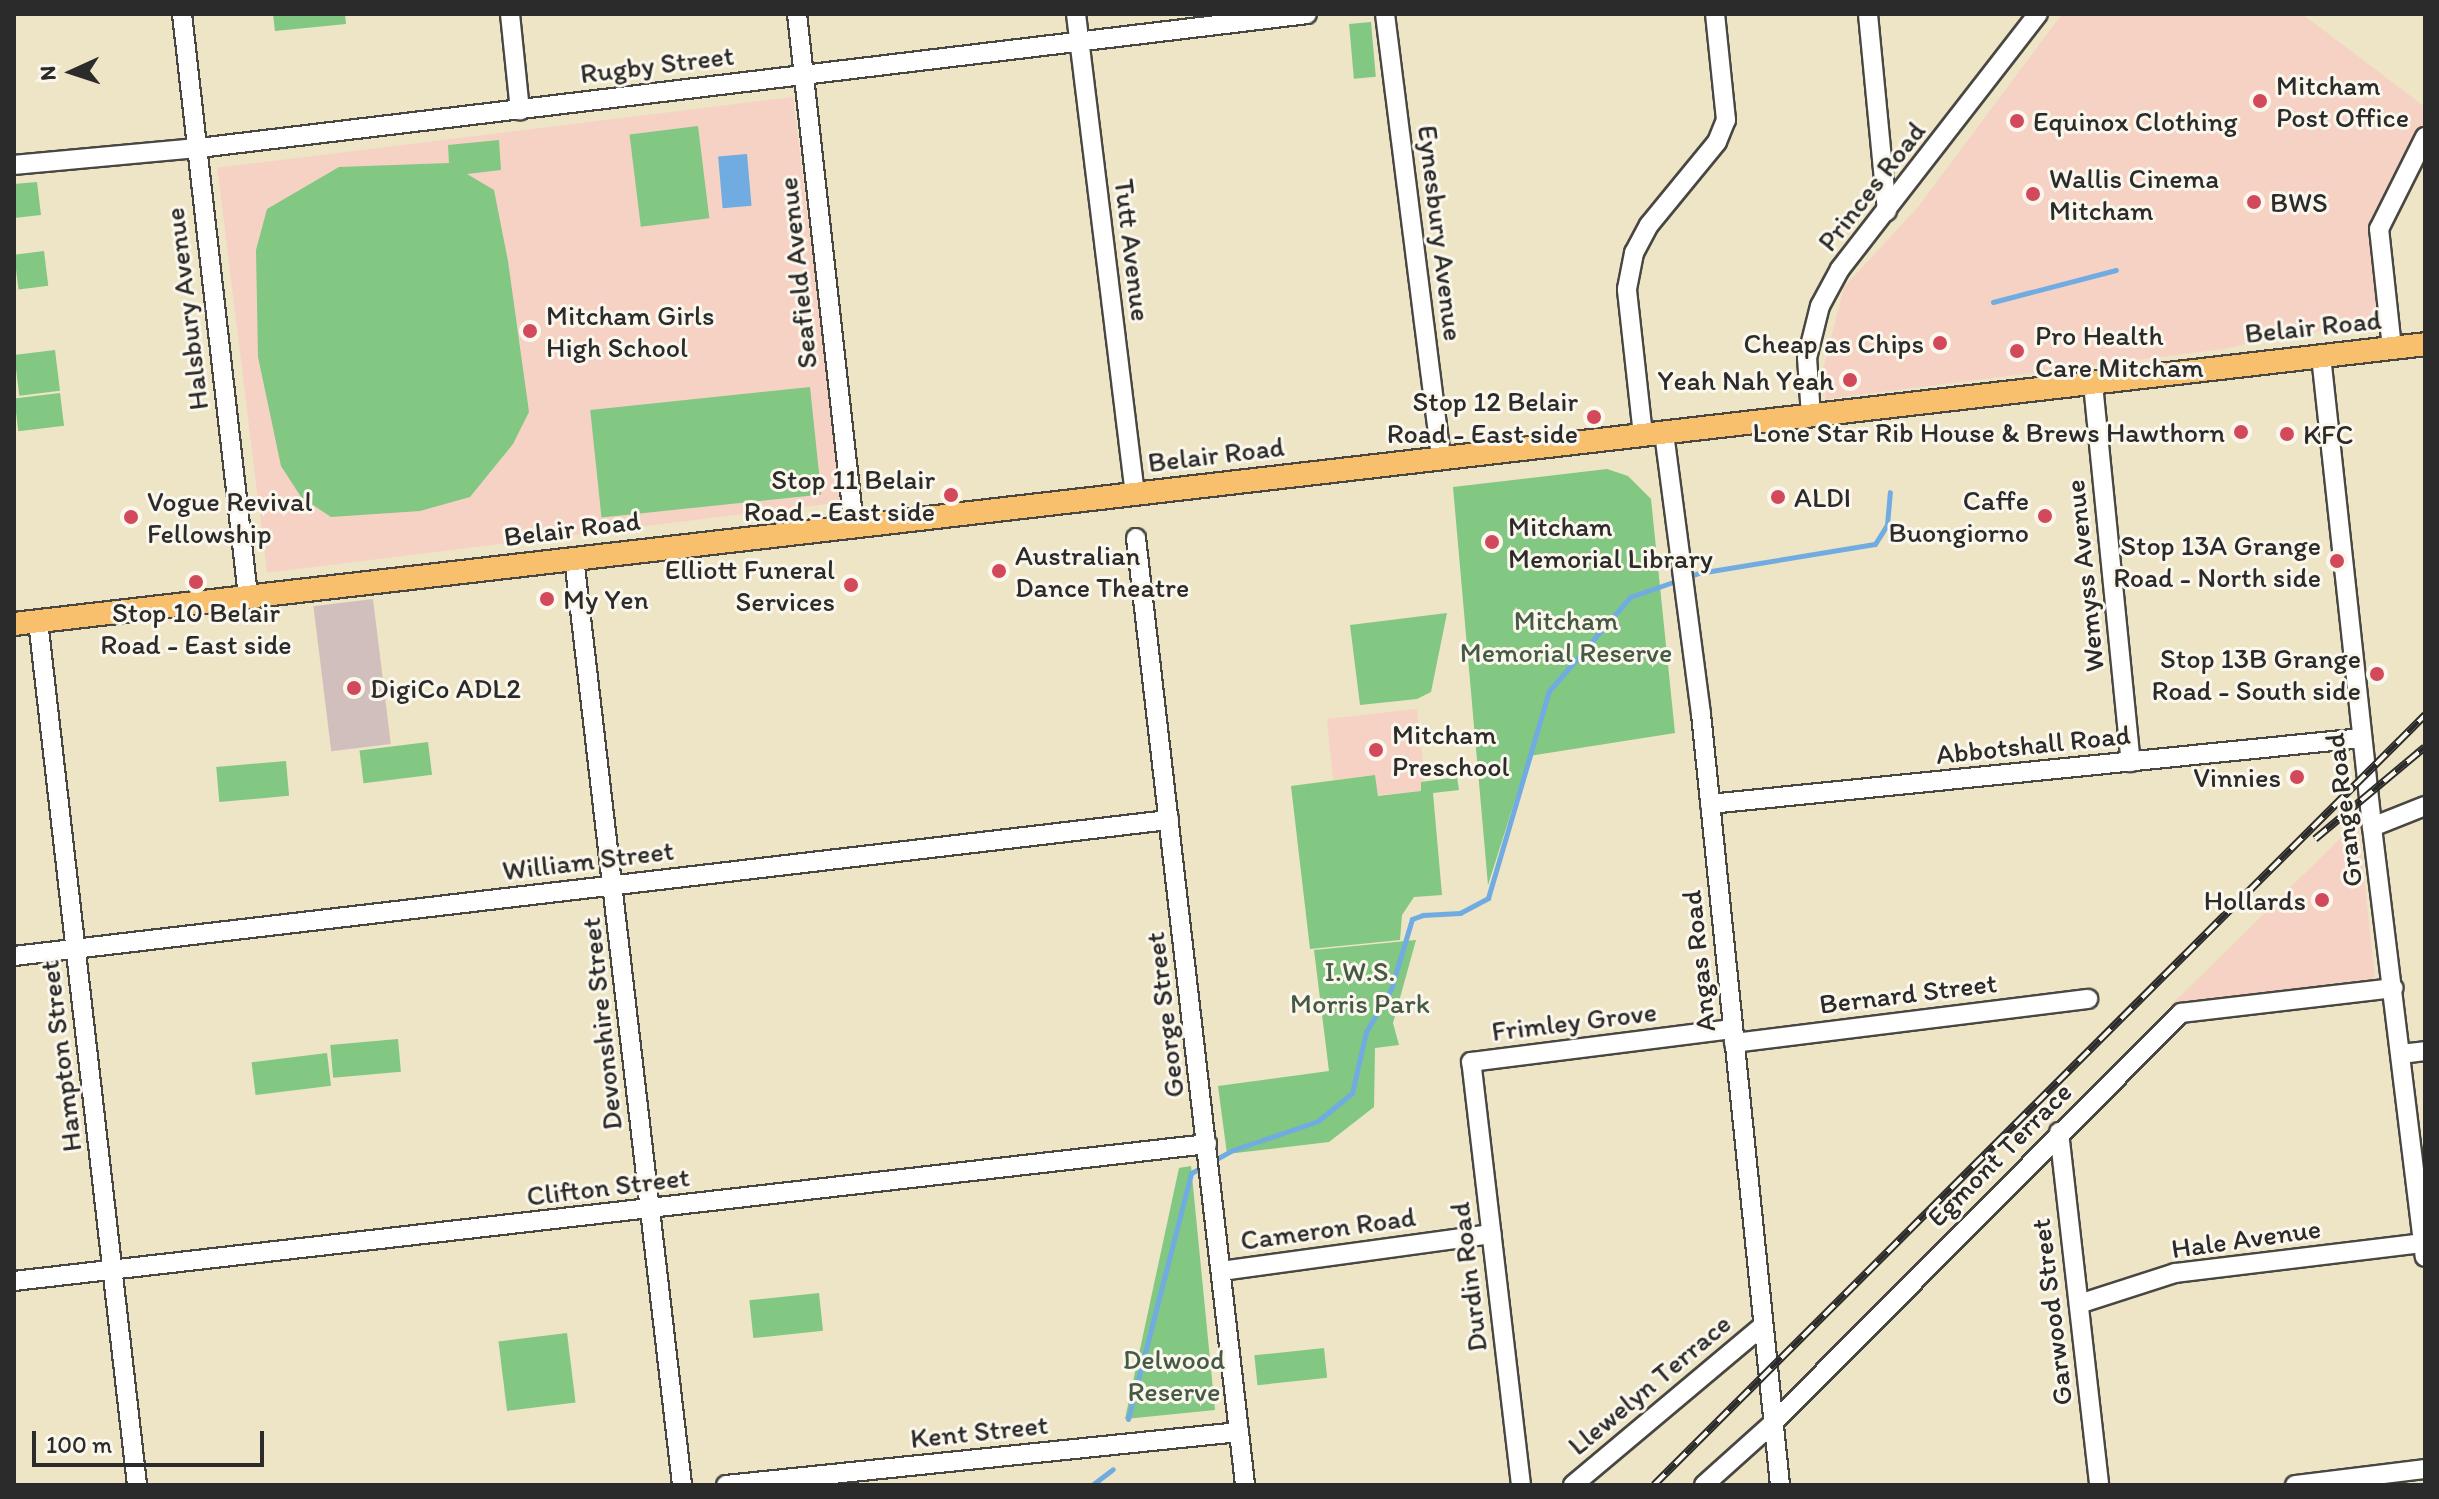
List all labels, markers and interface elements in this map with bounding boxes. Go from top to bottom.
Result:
north arrow [32,32,112,112]
street label: Rugby Street [578,38,736,90]
text: N [34,65,61,81]
place label: Mitcham Post Office [2276,68,2409,134]
marker: Mitcham Post Office [2251,92,2269,110]
place label: Equinox Clothing [2033,104,2238,138]
marker: Equinox Clothing [2008,112,2026,130]
street label: Princes Road [1810,115,1932,257]
street label: Eynesbury Avenue [1411,123,1471,343]
place label: Wallis Cinema Mitcham [2049,161,2220,227]
street label: Seafield Avenue [770,176,824,370]
street label: Tutt Avenue [1108,177,1158,323]
marker: Wallis Cinema Mitcham [2024,185,2042,203]
place label: BWS [2270,185,2328,219]
marker: BWS [2245,193,2263,211]
street label: Halsbury Avenue [157,207,215,411]
place label: Mitcham Girls High School [546,298,715,364]
street label: Belair Road [2243,302,2383,350]
place label: Pro Health Care Mitcham [2035,318,2203,384]
marker: Mitcham Girls High School [521,322,539,340]
place label: Cheap as Chips [1744,326,1924,360]
marker: Cheap as Chips [1931,334,1949,352]
marker: Pro Health Care Mitcham [2006,340,2028,362]
place label: Yeah Nah Yeah [1657,363,1834,397]
marker: Yeah Nah Yeah [1841,371,1859,389]
place label: Stop 12 Belair Road - East side [1387,384,1578,450]
marker: Stop 12 Belair Road - East side [1585,408,1603,426]
place label: Lone Star Rib House & Brews Hawthorn [1754,415,2225,449]
place label: KFC [2303,417,2353,451]
marker: Lone Star Rib House & Brews Hawthorn [2232,423,2250,441]
marker: KFC [2278,425,2296,443]
street label: Belair Road [1146,429,1286,479]
place label: Stop 11 Belair Road - East side [744,462,935,528]
street label: Wemyss Avenue [2057,479,2111,673]
place label: ALDI [1794,480,1851,514]
place label: Caffe Buongiorno [1889,483,2029,549]
place label: Vogue Revival Fellowship [147,484,312,550]
marker: Stop 11 Belair Road - East side [942,486,960,504]
marker: ALDI [1769,488,1787,506]
street label: Belair Road [502,503,642,553]
marker: Caffe Buongiorno [2036,507,2054,525]
marker: Vogue Revival Fellowship [122,508,140,526]
place label: Mitcham Memorial Library [1508,509,1712,575]
place label: Stop 13A Grange Road - North side [2113,528,2321,594]
marker: Mitcham Memorial Library [1483,533,1501,551]
place label: Australian Dance Theatre [1015,538,1189,604]
place label: Elliott Funeral Services [664,552,835,618]
marker: Stop 13A Grange Road - North side [2328,552,2346,570]
marker: Australian Dance Theatre [990,562,1008,580]
marker: Stop 10 Belair Road - East side [187,573,205,591]
marker: Elliott Funeral Services [842,576,860,594]
place label: My Yen [563,582,650,616]
marker: My Yen [538,590,556,608]
place label: Stop 10 Belair Road - East side [100,595,292,661]
park label: Mitcham Memorial Reserve [1460,603,1672,669]
place label: Stop 13B Grange Road - South side [2152,641,2361,707]
marker: Stop 13B Grange Road - South side [2368,665,2386,683]
place label: DigiCo ADL2 [370,671,521,705]
marker: DigiCo ADL2 [345,679,363,697]
place label: Mitcham Preschool [1392,717,1509,783]
street label: Abbotshall Road [1934,717,2132,771]
street label: Grange Road [2317,731,2369,889]
marker: Mitcham Preschool [1367,741,1385,759]
place label: Vinnies [2193,760,2281,794]
marker: Vinnies [2288,768,2306,786]
street label: William Street [500,833,676,887]
place label: Hollards [2204,883,2306,917]
street label: Angas Road [1674,889,1722,1033]
marker: Hollards [2313,891,2331,909]
street label: Devonshire Street [573,916,629,1132]
street label: George Street [1137,931,1191,1099]
park label: I.W.S. Morris Park [1290,954,1430,1020]
street label: Hampton Street [32,959,88,1153]
street label: Bernard Street [1818,965,1998,1021]
street label: Frimley Grove [1489,994,1659,1048]
street label: Egmont Terrace [1921,1076,2077,1232]
street label: Clifton Street [525,1159,691,1213]
street label: Cameron Road [1238,1199,1418,1257]
street label: Durdin Road [1442,1201,1494,1353]
street label: Hale Avenue [2170,1211,2322,1265]
street label: Garwood Street [2023,1217,2079,1407]
street label: Llewelyn Terrace [1562,1307,1736,1461]
park label: Delwood Reserve [1123,1342,1225,1408]
street label: Kent Street [909,1407,1049,1455]
scale bar [36,1415,268,1465]
text: 100 m [46,1430,112,1459]

